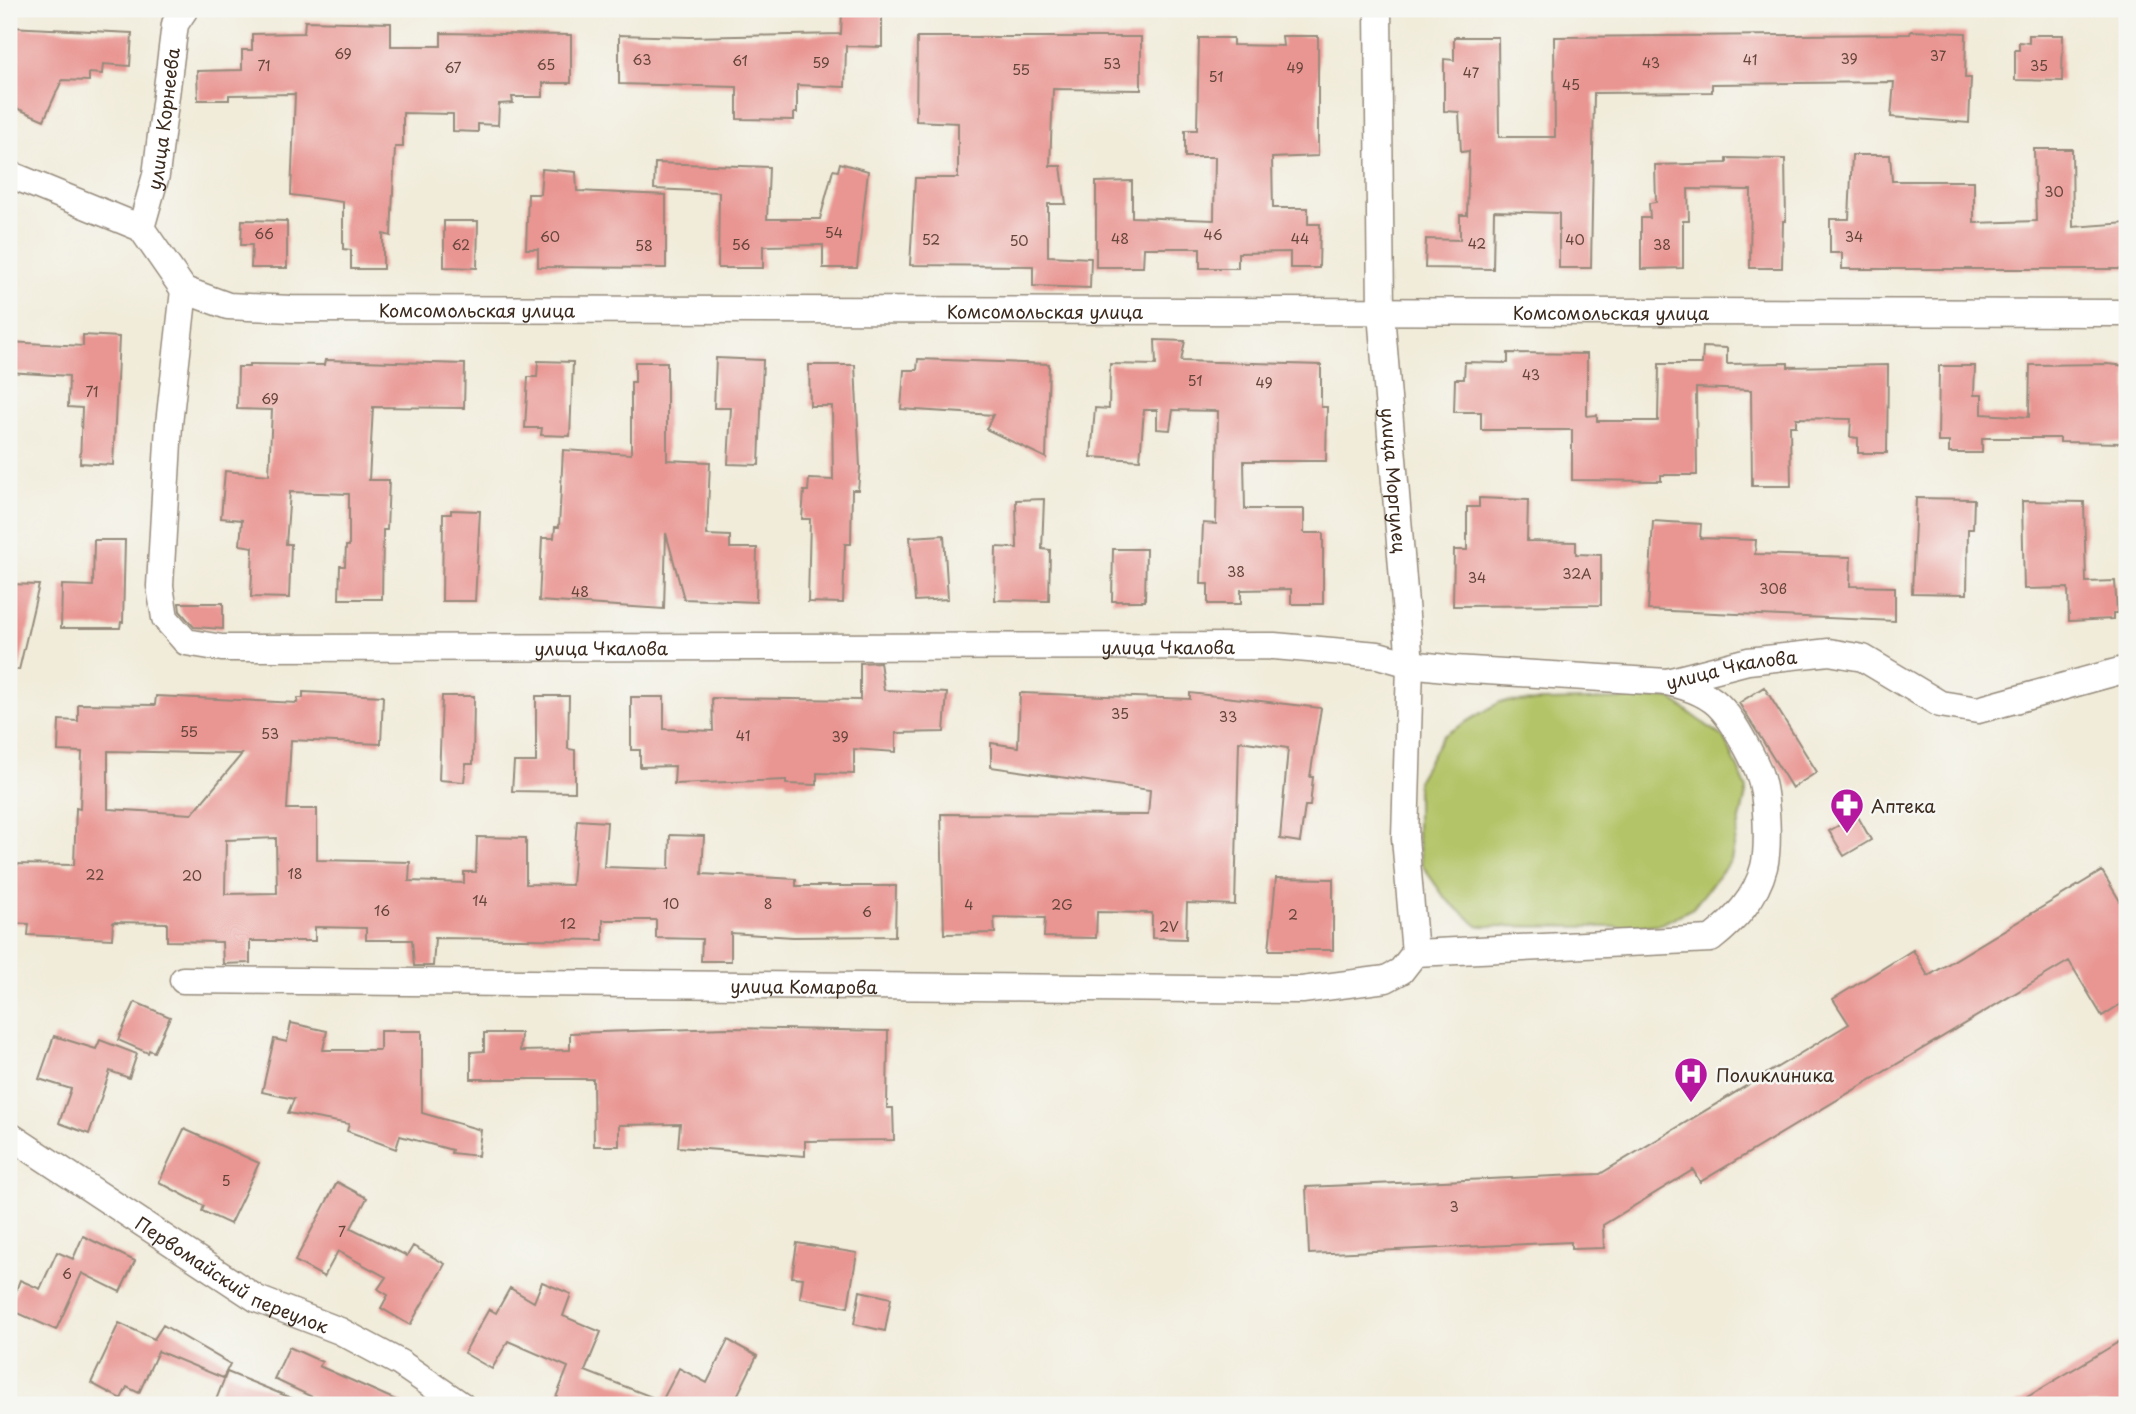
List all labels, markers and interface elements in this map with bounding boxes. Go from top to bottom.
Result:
house number: 69 [334,43,352,64]
street label: улица Корнеева [139,45,186,193]
house number: 37 [1930,45,1947,66]
house number: 39 [1840,48,1858,69]
house number: 63 [633,49,651,70]
house number: 41 [1743,49,1757,70]
house number: 61 [732,50,748,71]
house number: 59 [812,52,830,73]
house number: 43 [1642,52,1660,73]
house number: 53 [1103,53,1121,74]
house number: 65 [537,54,555,75]
house number: 71 [257,55,271,76]
house number: 35 [2030,55,2048,76]
house number: 67 [444,57,462,78]
house number: 49 [1286,57,1304,78]
house number: 55 [1012,59,1030,80]
house number: 47 [1463,62,1480,83]
house number: 51 [1209,66,1223,87]
house number: 45 [1562,74,1580,95]
house number: 30 [2044,181,2064,202]
house number: 54 [825,222,843,243]
house number: 66 [254,223,274,244]
house number: 46 [1203,224,1223,245]
house number: 60 [540,226,560,247]
house number: 34 [1845,226,1863,247]
house number: 48 [1111,228,1129,249]
house number: 44 [1291,228,1309,249]
house number: 52 [922,229,940,250]
house number: 40 [1565,229,1585,250]
house number: 50 [1009,230,1029,251]
house number: 42 [1468,233,1486,254]
house number: 62 [452,234,470,255]
house number: 56 [732,234,751,255]
house number: 38 [1653,234,1671,255]
house number: 58 [635,235,653,256]
street label: Комсомольская улица [379,296,576,323]
street label: Комсомольская улица [947,297,1144,324]
street label: Комсомольская улица [1513,298,1710,326]
house number: 43 [1522,364,1540,385]
house number: 51 [1188,370,1202,391]
house number: 49 [1255,372,1273,393]
house number: 71 [85,381,99,402]
house number: 69 [261,388,279,409]
street label: улица Моргулец [1375,407,1414,555]
house number: 38 [1227,561,1245,582]
house number: 32A [1562,563,1592,584]
house number: 34 [1468,567,1486,588]
house number: 30в [1759,578,1787,599]
house number: 48 [571,581,589,602]
street label: улица Чкалова [1101,633,1236,660]
street label: улица Чкалова [534,634,669,661]
street label: улица Чкалова [1663,642,1799,695]
house number: 35 [1111,703,1129,724]
house number: 33 [1219,706,1237,727]
house number: 55 [180,721,198,742]
house number: 53 [261,723,279,744]
house number: 41 [736,725,750,746]
house number: 39 [831,726,849,747]
pharmacy icon: Аптека [1828,786,1866,835]
place label: Аптека [1871,792,1936,819]
house number: 18 [287,863,303,884]
house number: 22 [86,864,104,885]
house number: 20 [182,865,202,886]
house number: 14 [472,890,488,911]
house number: 10 [663,893,679,914]
house number: 8 [764,893,772,914]
house number: 4 [964,894,974,915]
house number: 2G [1051,894,1073,915]
house number: 16 [374,900,390,921]
house number: 6 [862,901,872,922]
house number: 2 [1288,904,1298,925]
house number: 12 [560,913,576,934]
house number: 2V [1159,916,1179,937]
street label: улица Комарова [730,971,879,1000]
hospital icon: Поликлиника [1672,1055,1710,1104]
place label: Поликлиника [1716,1061,1835,1088]
house number: 5 [221,1170,231,1191]
house number: 3 [1449,1196,1459,1217]
street label: Первомайский переулок [130,1209,333,1339]
house number: 7 [338,1221,346,1242]
house number: 6 [62,1263,72,1284]

